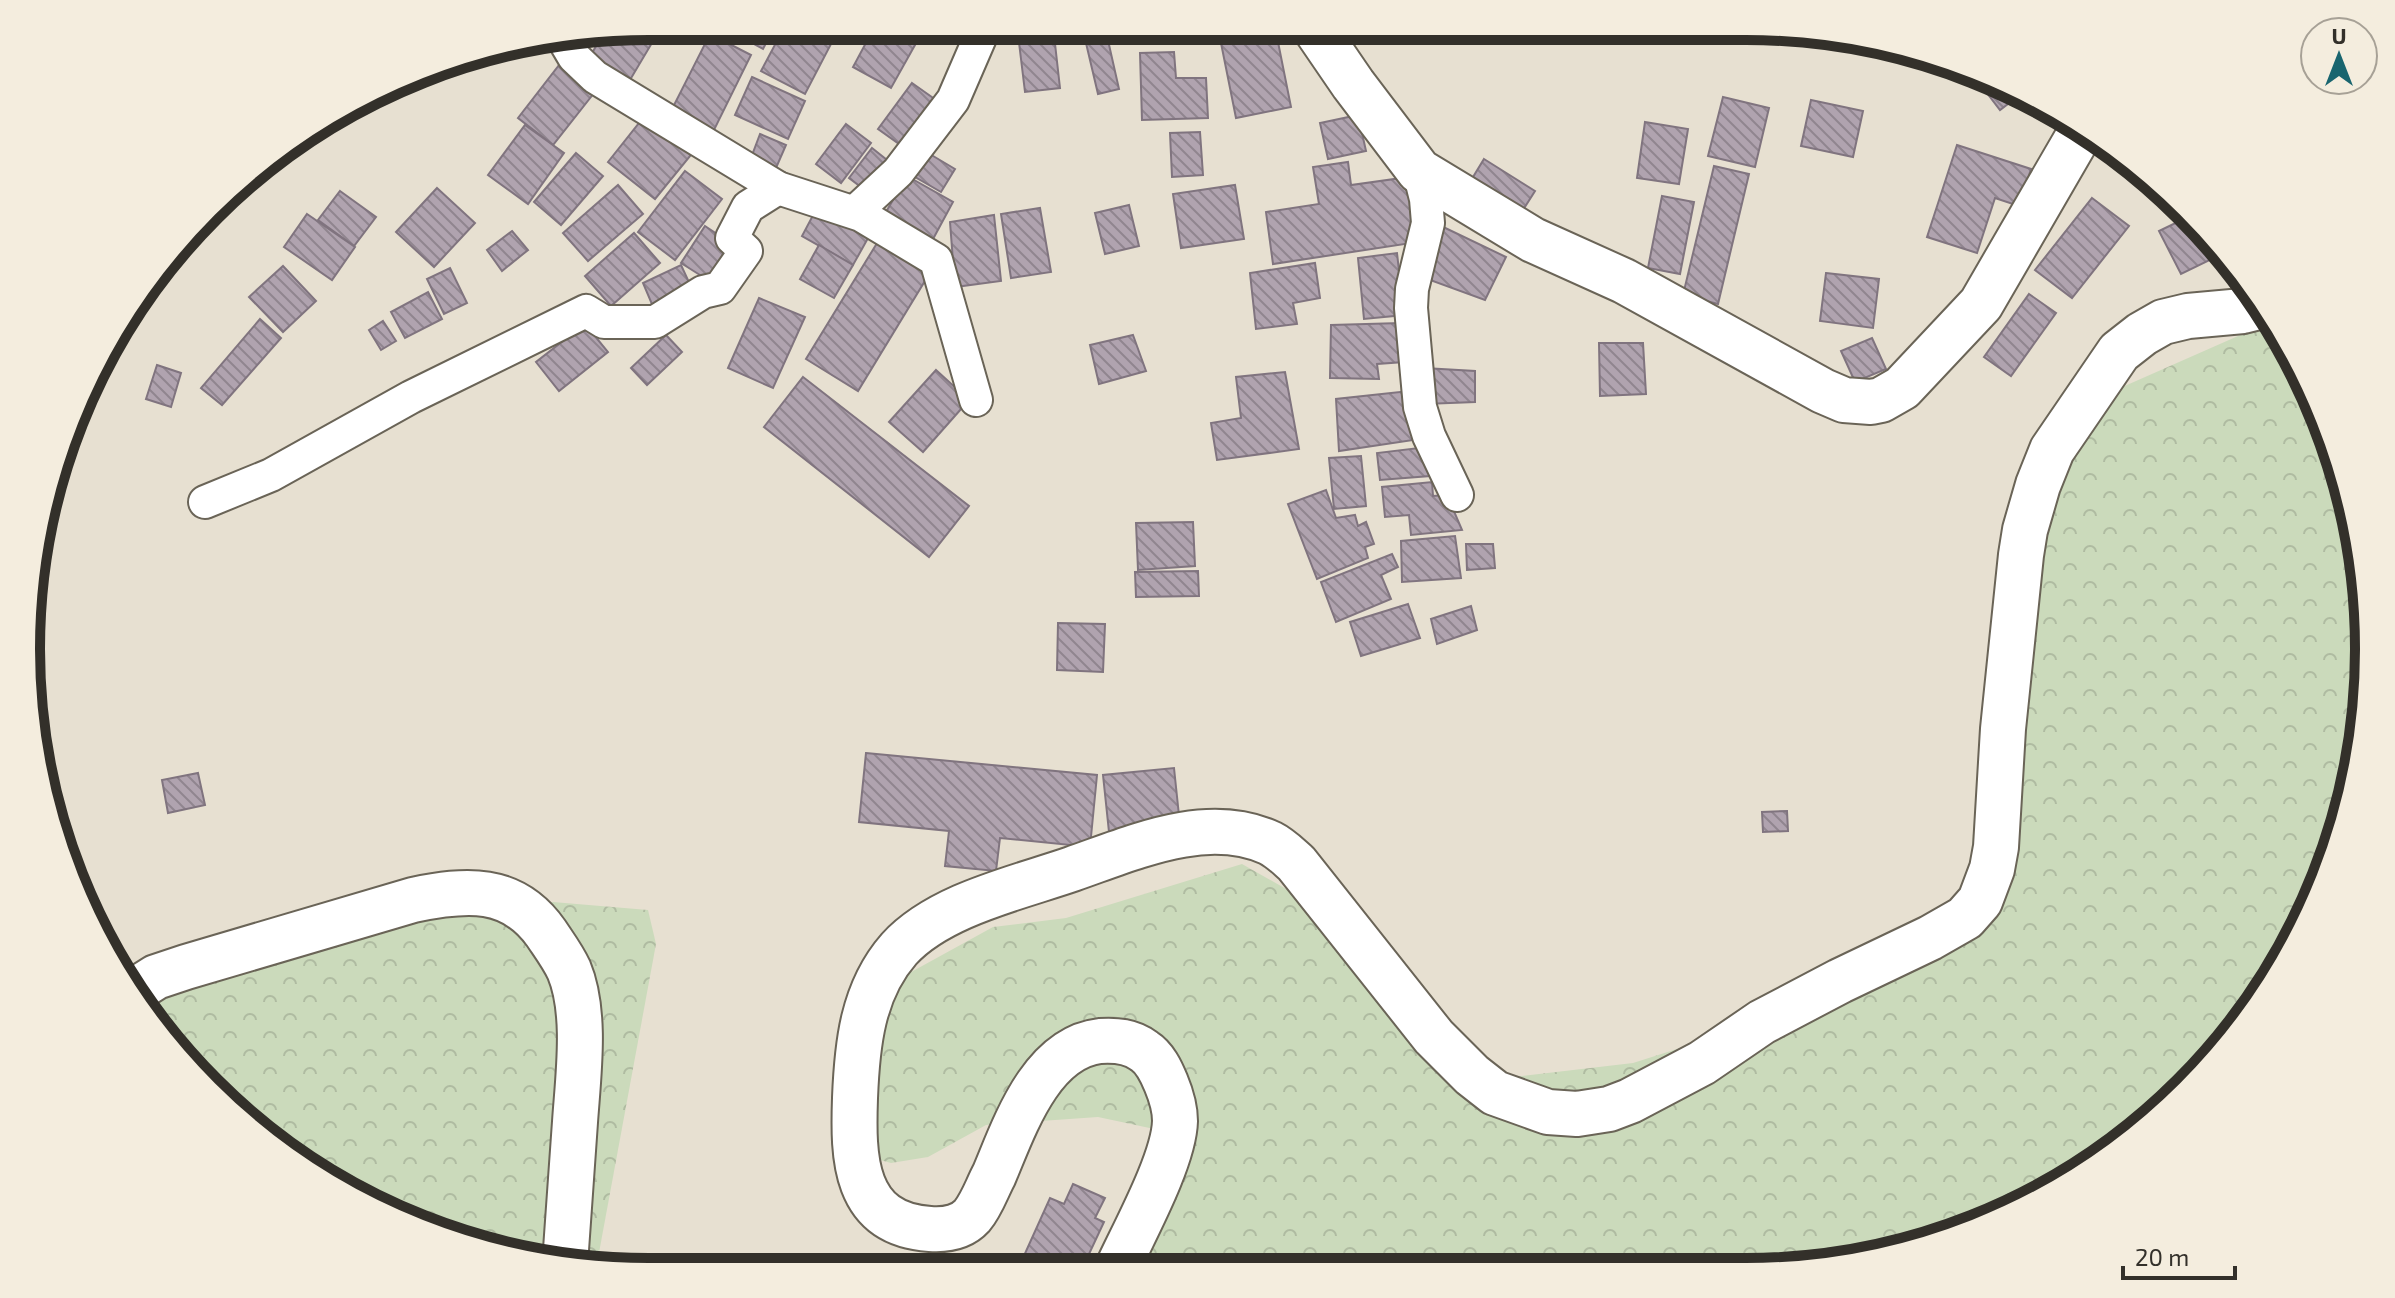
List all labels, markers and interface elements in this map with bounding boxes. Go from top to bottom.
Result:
north arrow [2299,16,2379,96]
text: U [2331,22,2347,48]
scale bar [2123,1230,2235,1280]
text: 20 m [2135,1242,2189,1271]

